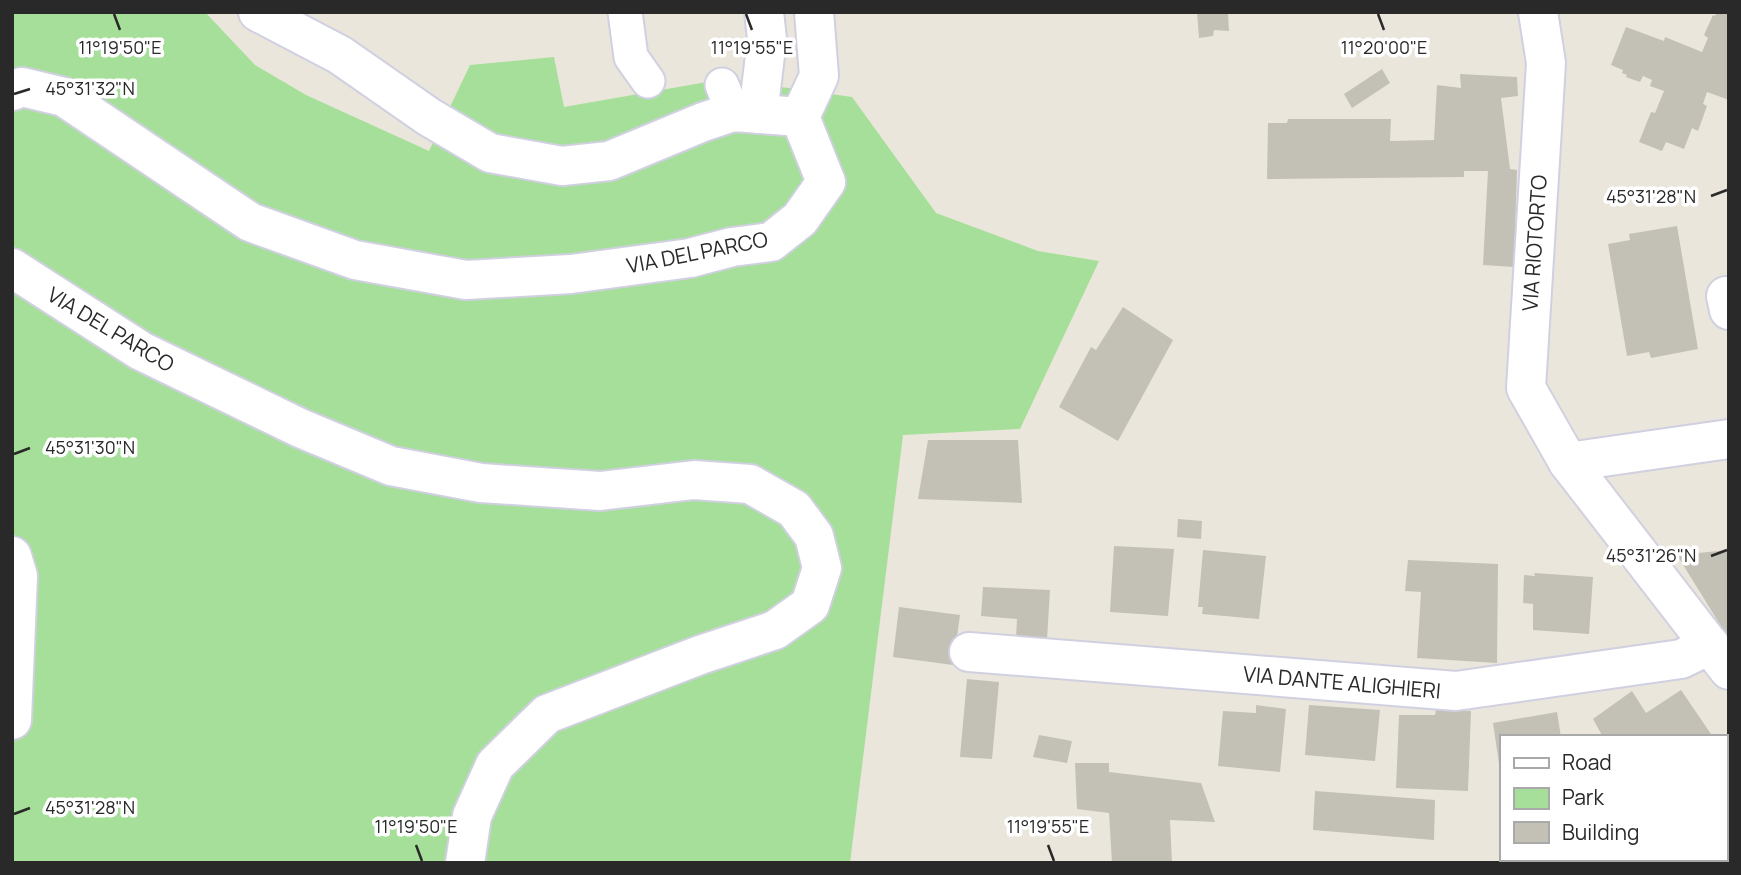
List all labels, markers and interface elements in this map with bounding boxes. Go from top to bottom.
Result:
text: 11°19'50"E [79,35,161,59]
text: 11°19'55"E [711,35,793,59]
text: 11°20'00"E [1341,35,1427,59]
text: 45°31'32"N [45,76,135,100]
street label: VIA RIOTORTO [1515,174,1553,312]
text: 45°31'28"N [1606,184,1696,208]
street label: VIA DEL PARCO [624,225,770,279]
street label: VIA DEL PARCO [42,280,180,378]
text: 45°31'30"N [45,435,135,459]
text: 45°31'26"N [1606,543,1696,567]
street label: VIA DANTE ALIGHIERI [1242,659,1442,705]
legend [1500,735,1727,861]
text: Road [1562,748,1612,776]
text: Park [1562,783,1604,811]
text: 45°31'28"N [45,795,135,819]
text: 11°19'50"E [375,814,457,838]
text: 11°19'55"E [1007,814,1089,838]
text: Building [1562,818,1639,846]

